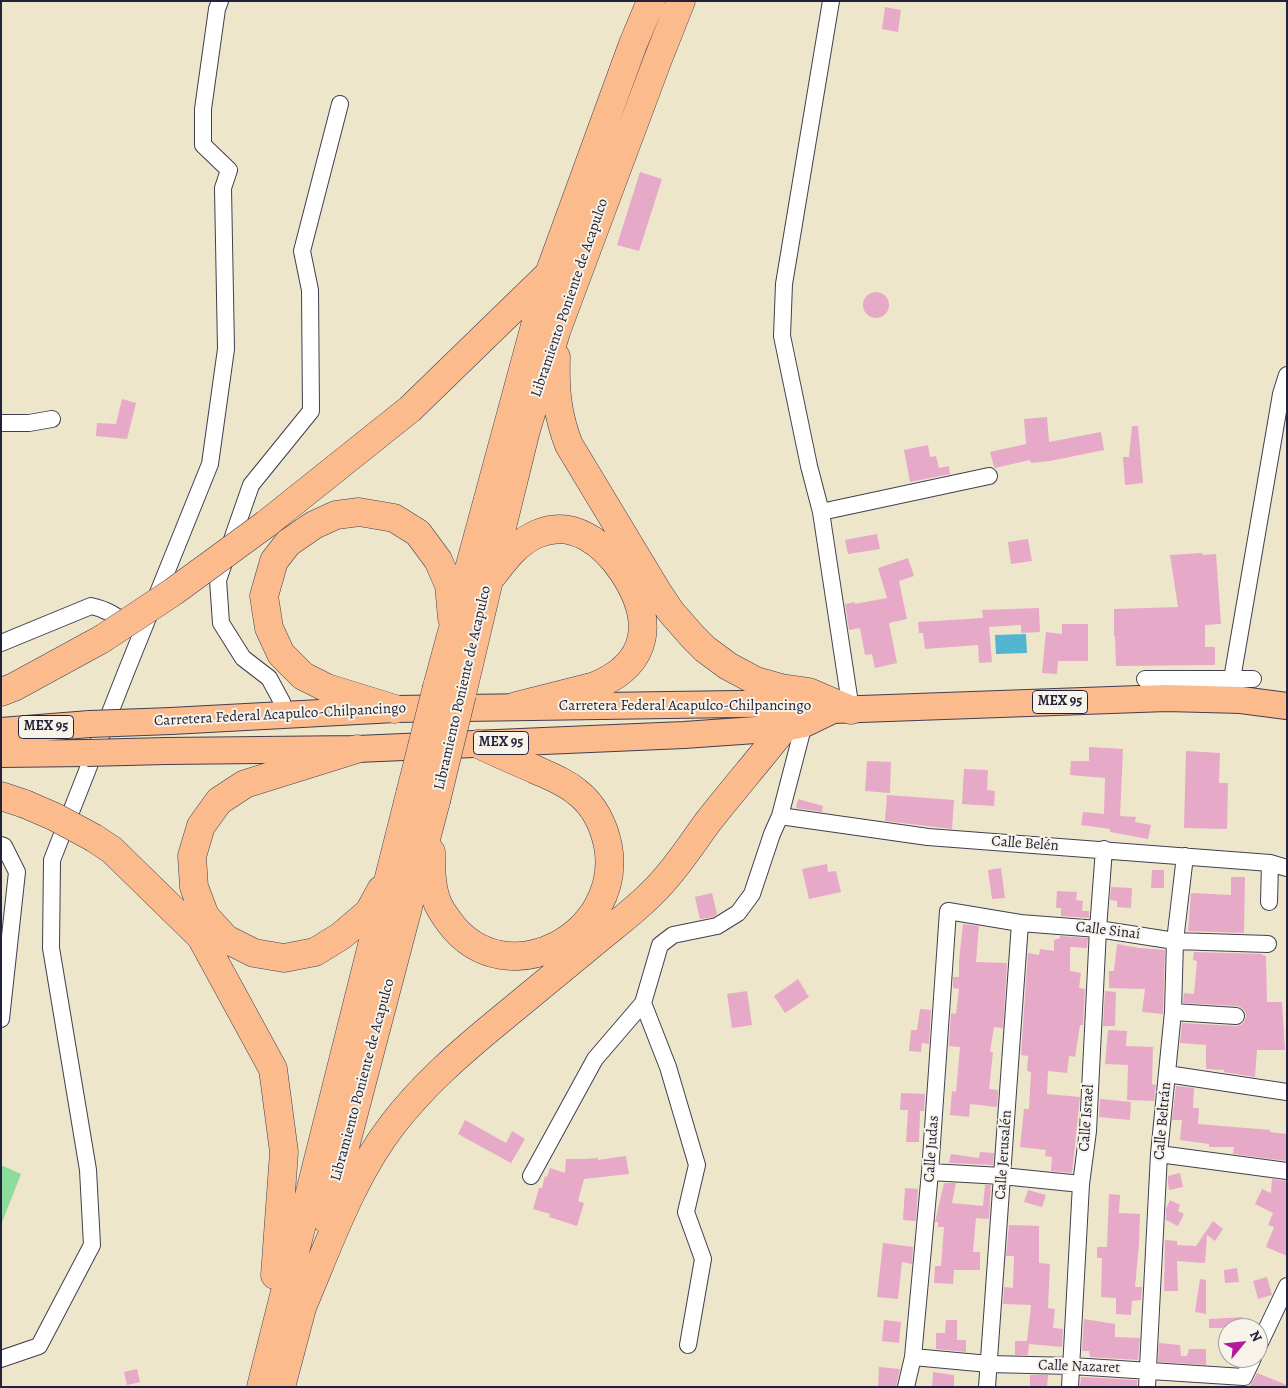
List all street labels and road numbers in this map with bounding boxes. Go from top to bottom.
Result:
street label: Libramiento Poniente de Acapulco [527,196,613,400]
street label: Libramiento Poniente de Acapulco [431,584,495,792]
road number: MEX 95 [1032,690,1088,714]
street label: Carretera Federal Acapulco-Chilpancingo [559,697,811,715]
street label: Carretera Federal Acapulco-Chilpancingo [154,699,406,731]
road number: MEX 95 [18,716,74,739]
road number: MEX 95 [474,731,528,754]
street label: Calle Belén [991,833,1059,855]
street label: Calle Sinaí [1075,918,1141,944]
street label: Libramiento Poniente de Acapulco [327,977,399,1183]
street label: Calle Beltrán [1151,1081,1175,1161]
street label: Calle Israel [1076,1084,1098,1152]
street label: Calle Jerusalén [992,1110,1016,1200]
street label: Calle Judas [921,1115,943,1183]
street label: Calle Nazaret [1038,1357,1120,1377]

